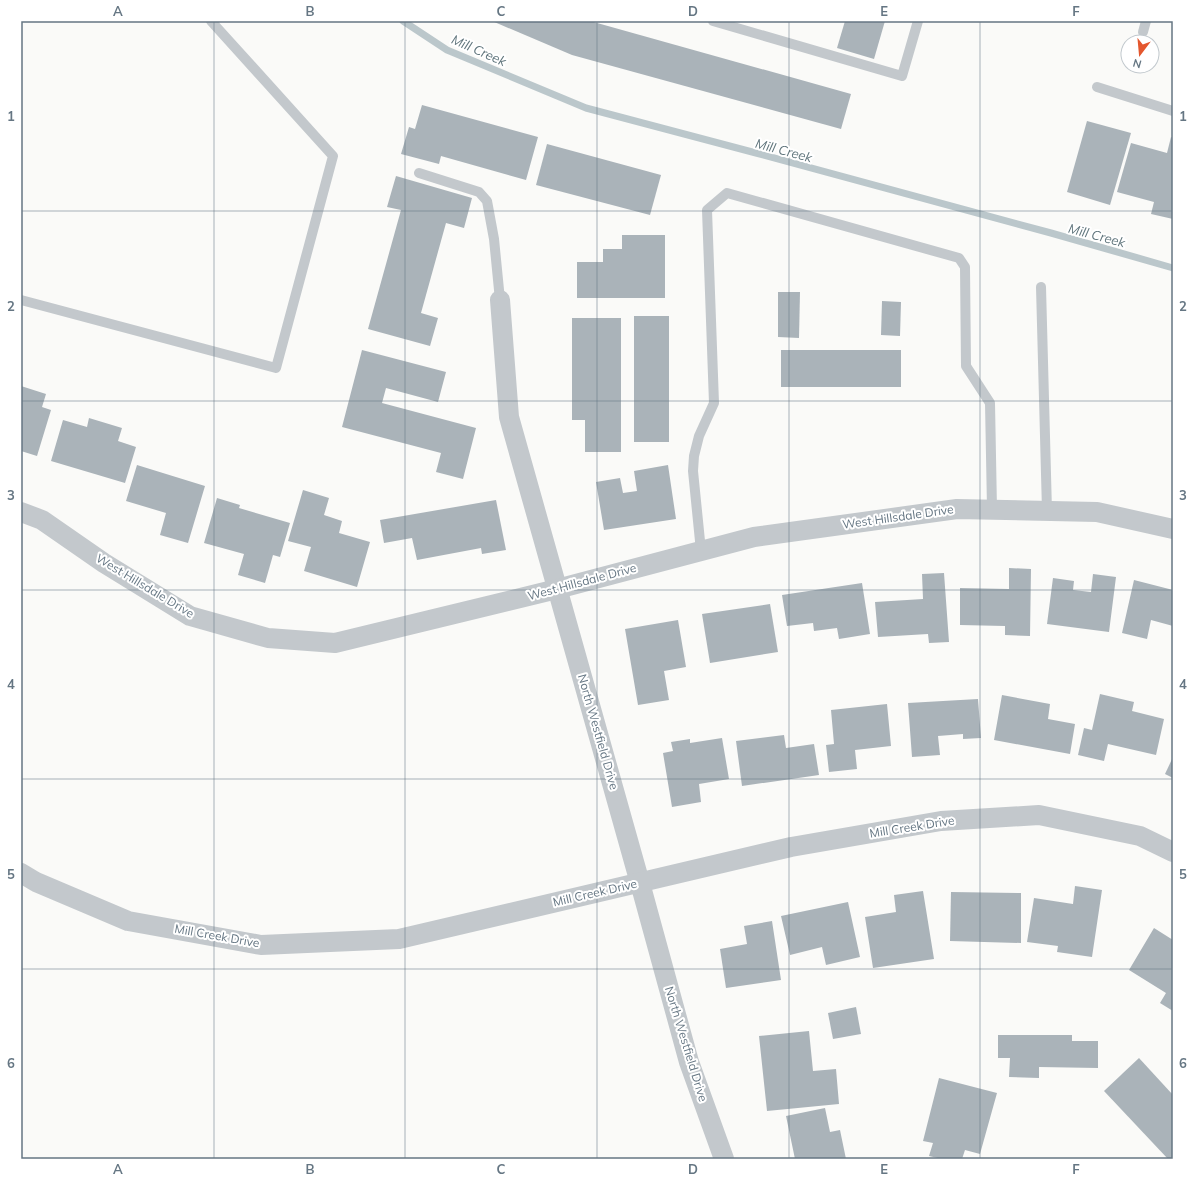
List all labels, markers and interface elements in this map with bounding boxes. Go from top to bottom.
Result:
text: A [113,3,123,19]
text: B [306,3,315,19]
text: C [497,3,506,19]
text: D [688,3,698,19]
text: E [880,3,888,19]
text: F [1072,3,1080,19]
water label: Mill Creek [449,31,509,69]
north arrow [1120,34,1160,74]
text: N [1131,56,1143,71]
text: 1 [7,108,15,124]
text: 1 [1179,108,1187,124]
water label: Mill Creek [754,135,814,165]
water label: Mill Creek [1067,220,1127,250]
text: 2 [7,298,15,314]
text: 2 [1179,298,1187,314]
text: 3 [7,487,15,503]
text: 3 [1179,487,1187,503]
street label: West Hillsdale Drive [841,501,954,532]
street label: West Hillsdale Drive [93,550,197,621]
street label: West Hillsdale Drive [526,560,638,603]
street label: North Westfield Drive [575,672,622,791]
text: 4 [7,676,15,692]
text: 4 [1179,676,1187,692]
street label: Mill Creek Drive [868,812,955,841]
text: 5 [7,866,15,882]
text: 5 [1179,866,1187,882]
street label: Mill Creek Drive [551,876,638,909]
street label: Mill Creek Drive [174,921,261,950]
street label: North Westfield Drive [662,984,711,1103]
text: 6 [7,1055,15,1071]
text: 6 [1179,1055,1187,1071]
text: A [113,1161,123,1177]
text: B [306,1161,315,1177]
text: C [497,1161,506,1177]
text: D [688,1161,698,1177]
text: E [880,1161,888,1177]
text: F [1072,1161,1080,1177]

